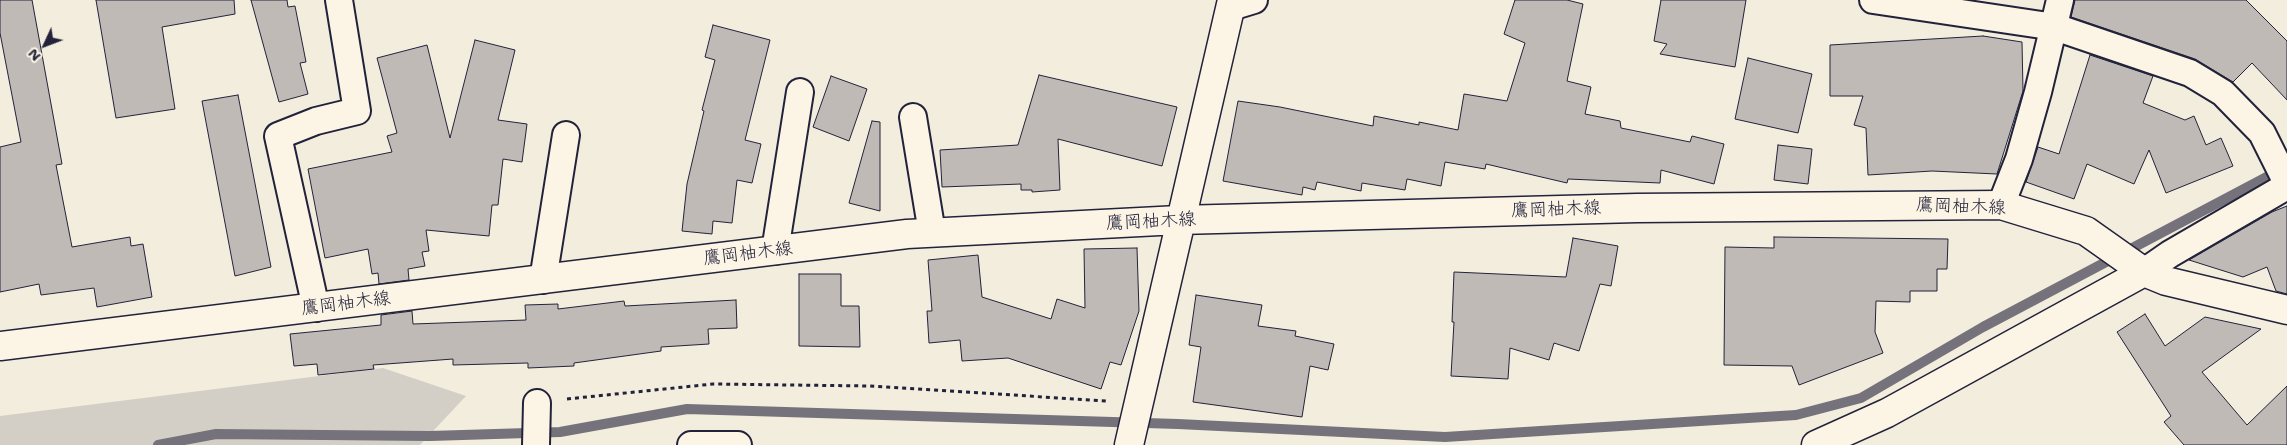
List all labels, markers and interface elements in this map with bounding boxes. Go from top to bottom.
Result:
north arrow [20,20,70,70]
text: N [24,45,44,65]
street label: 鷹岡柚木線 [1916,195,2006,219]
street label: 鷹岡柚木線 [1511,198,1601,222]
street label: 鷹岡柚木線 [1105,209,1197,235]
street label: 鷹岡柚木線 [702,238,794,270]
street label: 鷹岡柚木線 [300,288,392,320]

